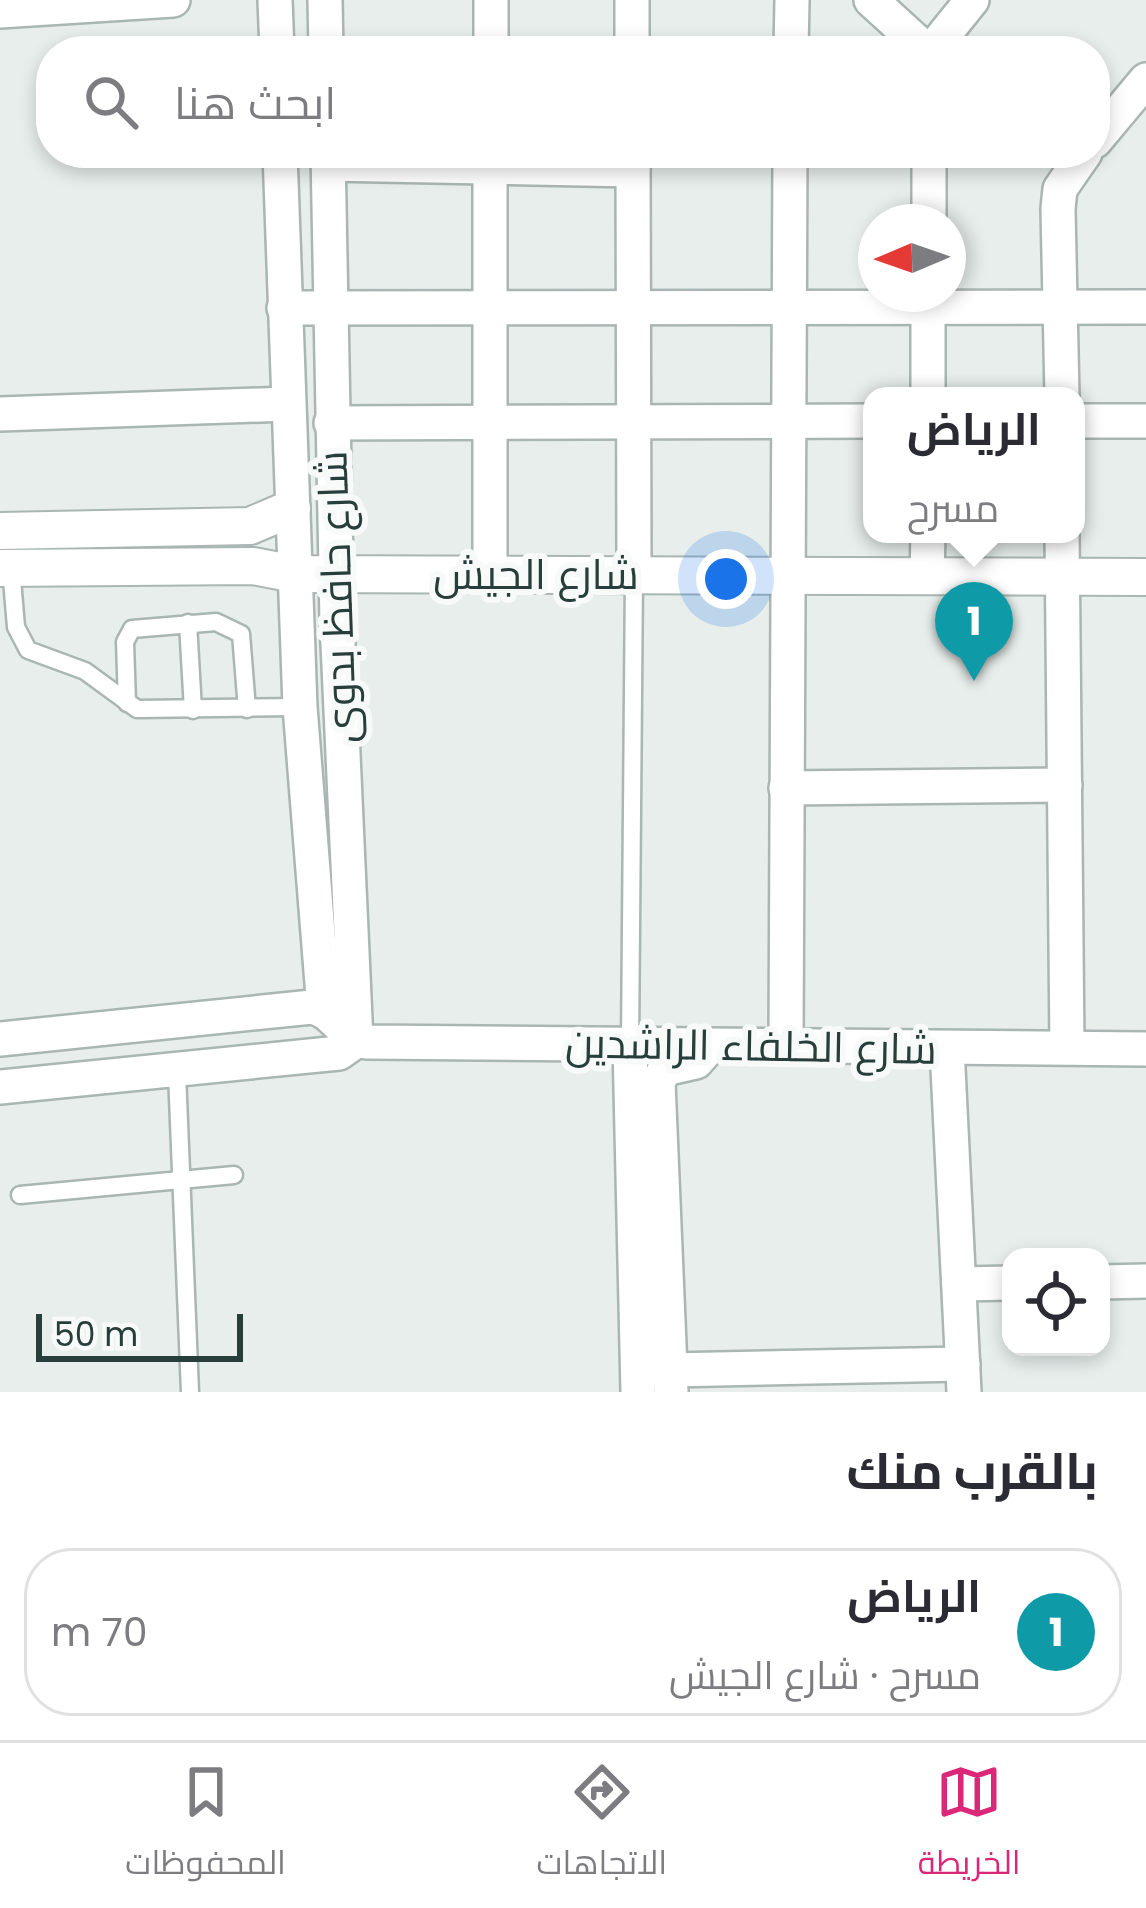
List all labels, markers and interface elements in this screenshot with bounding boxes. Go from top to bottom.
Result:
search box [36,36,1110,168]
icon: search [78,69,144,135]
text: ابحث هنا [174,72,336,135]
north arrow [858,204,966,312]
popup [863,387,1085,543]
text: الرياض [907,398,1041,461]
street label: شارع حافظ بدوى [302,450,372,744]
text: مسرح [907,481,999,536]
street label: شارع الجيش [433,545,639,604]
your location [696,549,756,609]
pin: 1 [935,582,1013,681]
street label: شارع الخلفاء الراشدين [565,1013,937,1079]
map controls [1002,1248,1110,1356]
button: locate [1002,1248,1110,1356]
scale bar [36,1308,243,1361]
text: 50 m [54,1311,138,1358]
text: بالقرب منك [847,1435,1098,1507]
text: الرياض [847,1565,981,1628]
text: 70 m [51,1605,147,1660]
text: 1 [1049,1605,1063,1660]
text: مسرح · شارع الجيش [669,1648,981,1703]
tab: المحفوظات [125,1759,286,1893]
tab: الاتجاهات [537,1759,667,1893]
tab: الخريطة [918,1759,1021,1893]

